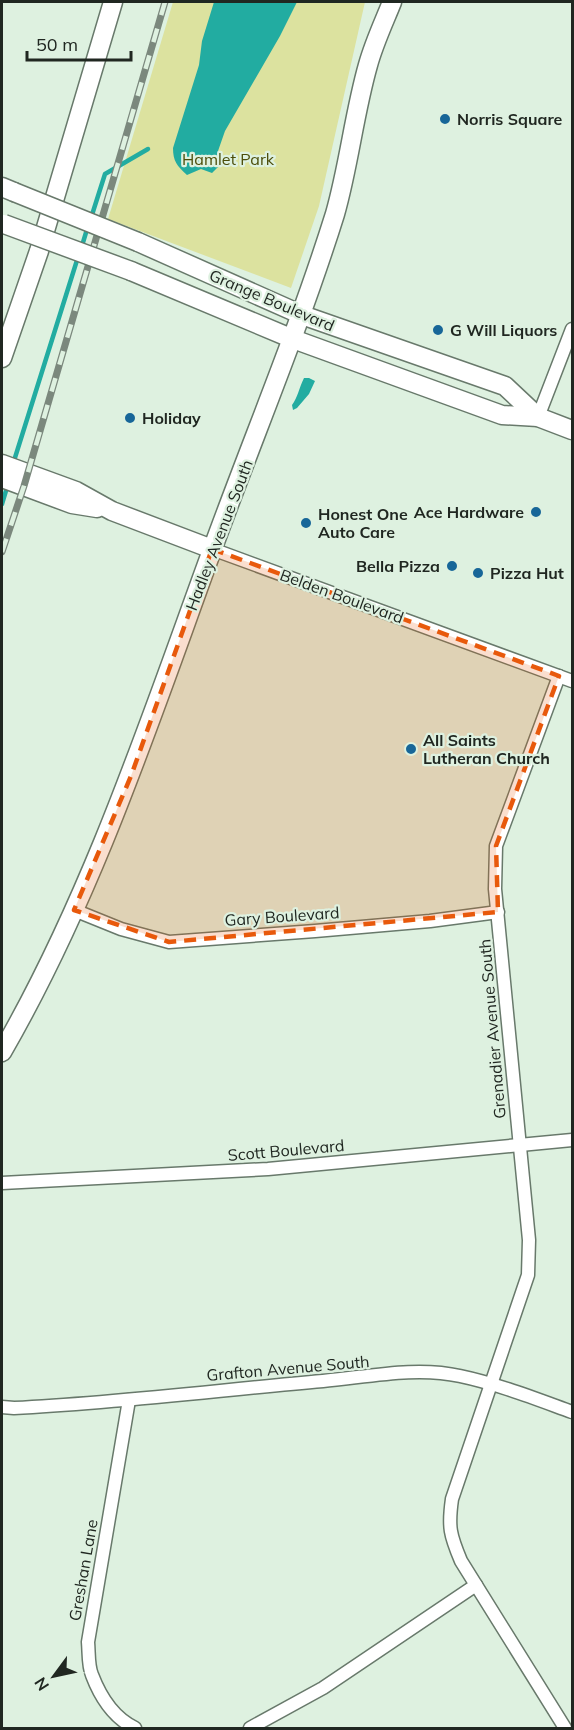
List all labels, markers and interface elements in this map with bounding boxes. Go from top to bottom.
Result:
scale bar [27,24,130,62]
text: 50 m [36,33,78,56]
place label: Norris Square [457,109,563,129]
marker: Norris Square [438,112,452,126]
park label: Hamlet Park [182,149,275,169]
street label: Grange Boulevard [206,265,338,335]
place label: G Will Liquors [450,320,557,340]
marker: G Will Liquors [431,323,445,337]
place label: Holiday [142,408,201,428]
marker: Holiday [123,411,137,425]
street label: Hadley Avenue South [181,457,257,613]
place label: Ace Hardware [414,502,524,522]
place label: Honest One Auto Care [318,504,408,542]
marker: Ace Hardware [529,505,543,519]
marker: Honest One Auto Care [299,516,313,530]
place label: Bella Pizza [356,556,440,576]
marker: Bella Pizza [445,559,459,573]
place label: Pizza Hut [490,563,564,583]
street label: Belden Boulevard [277,564,407,628]
marker: Pizza Hut [471,566,485,580]
place label: All Saints Lutheran Church [423,730,550,768]
marker: All Saints Lutheran Church [404,742,418,756]
street label: Gary Boulevard [224,902,340,930]
street label: Grenadier Avenue South [474,938,510,1120]
street label: Scott Boulevard [227,1135,345,1165]
street label: Grafton Avenue South [206,1351,370,1385]
street label: Greshan Lane [64,1518,102,1622]
north arrow [24,1646,84,1706]
text: N [30,1674,53,1695]

